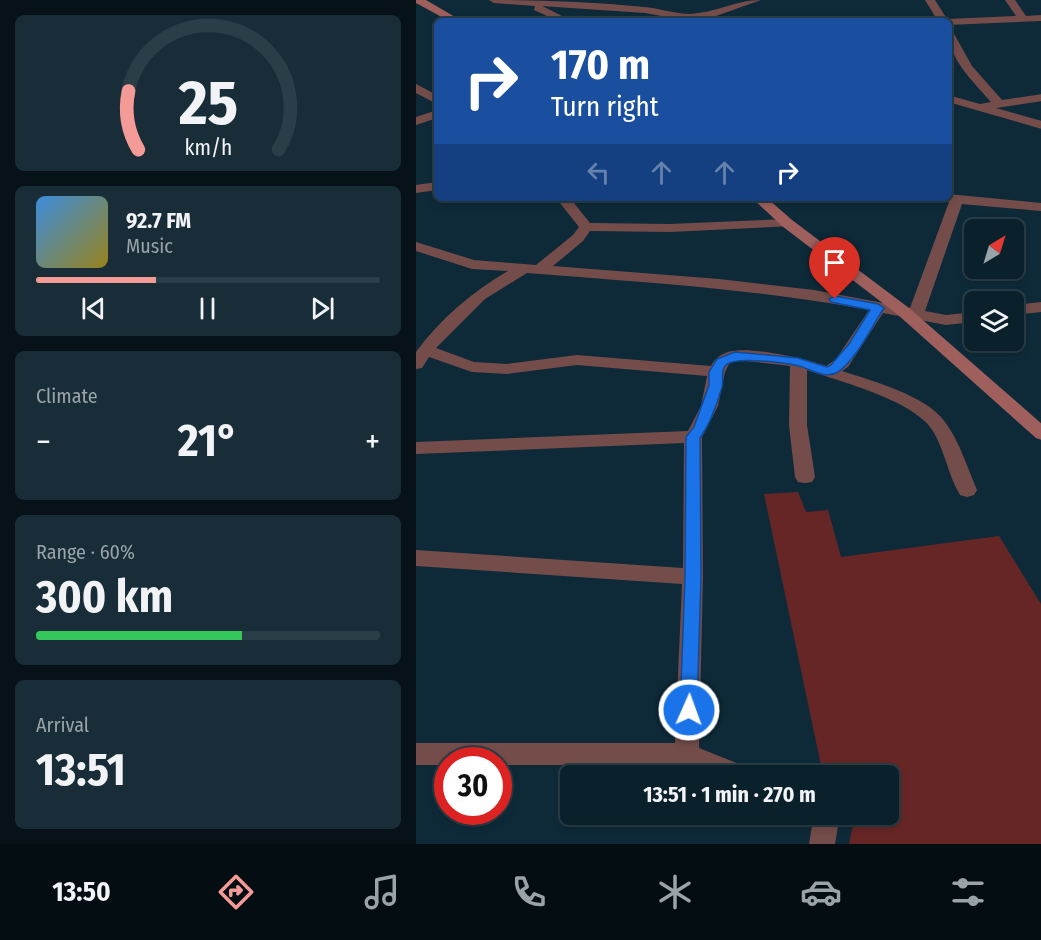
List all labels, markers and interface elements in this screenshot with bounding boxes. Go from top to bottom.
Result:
text: 170 m [551,40,650,90]
icon: right [452,42,530,120]
text: 25 [177,66,238,141]
text: Turn right [551,91,659,123]
text: km/h [184,135,232,161]
icon: left [582,156,615,189]
icon: ahead [645,156,678,189]
icon: ahead [708,156,741,189]
icon: right [771,156,804,189]
text: 92.7 FM [126,207,191,234]
north arrow [964,219,1024,279]
map controls [964,219,1024,351]
text: Music [126,234,173,258]
pin [809,237,860,299]
icon: arrive [818,246,851,279]
button: layers [964,291,1024,351]
icon: previous [77,292,110,325]
icon: pause [191,292,224,325]
icon: next [306,292,339,325]
text: Climate [36,384,98,408]
text: 21° [178,414,238,468]
text: − [36,422,51,462]
text: + [365,422,380,462]
text: Range · 60% [36,540,135,564]
text: 300 km [36,570,173,624]
position arrow [657,678,721,742]
text: Arrival [36,713,89,737]
text: 13:51 [36,743,126,797]
speed limit sign: 30 [434,747,512,825]
text: 13:51 · 1 min · 270 m [643,781,816,808]
icon: directions [215,871,257,913]
icon: music [361,871,403,913]
icon: phone [508,871,550,913]
icon: climate [654,871,696,913]
icon: car [800,871,842,913]
icon: filters [947,871,989,913]
text: 13:50 [52,876,111,908]

